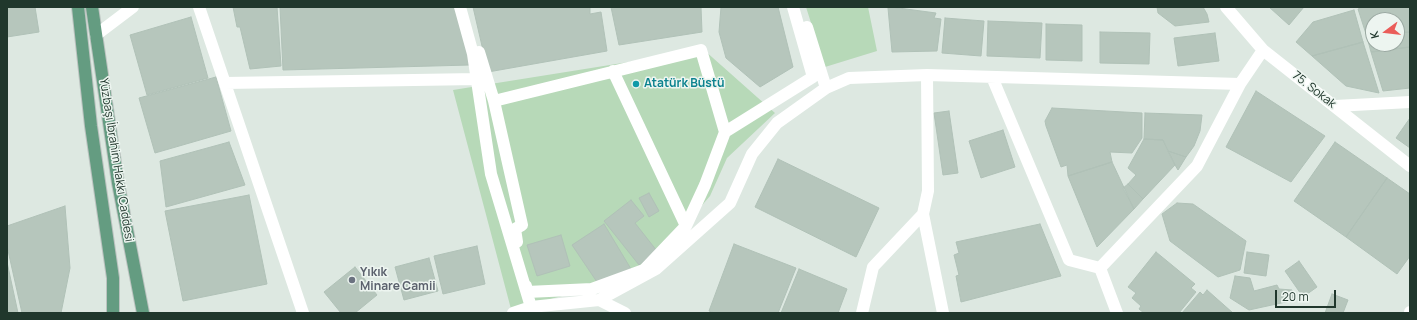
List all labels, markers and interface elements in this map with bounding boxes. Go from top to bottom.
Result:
north arrow [1365,12,1405,52]
text: K [1366,30,1382,40]
street label: 75. Sokak [1289,68,1339,112]
street label: Yüzbaşı İbrahim Hakkı Caddesi [96,77,136,243]
place label: Atatürk Büstü [644,77,725,91]
marker: Atatürk Büstü [631,79,641,89]
place label: Yıkık Minare Camii [360,266,436,294]
marker: Yıkık Minare Camii [347,275,357,285]
scale bar [1277,282,1338,308]
text: 20 m [1282,288,1309,305]

